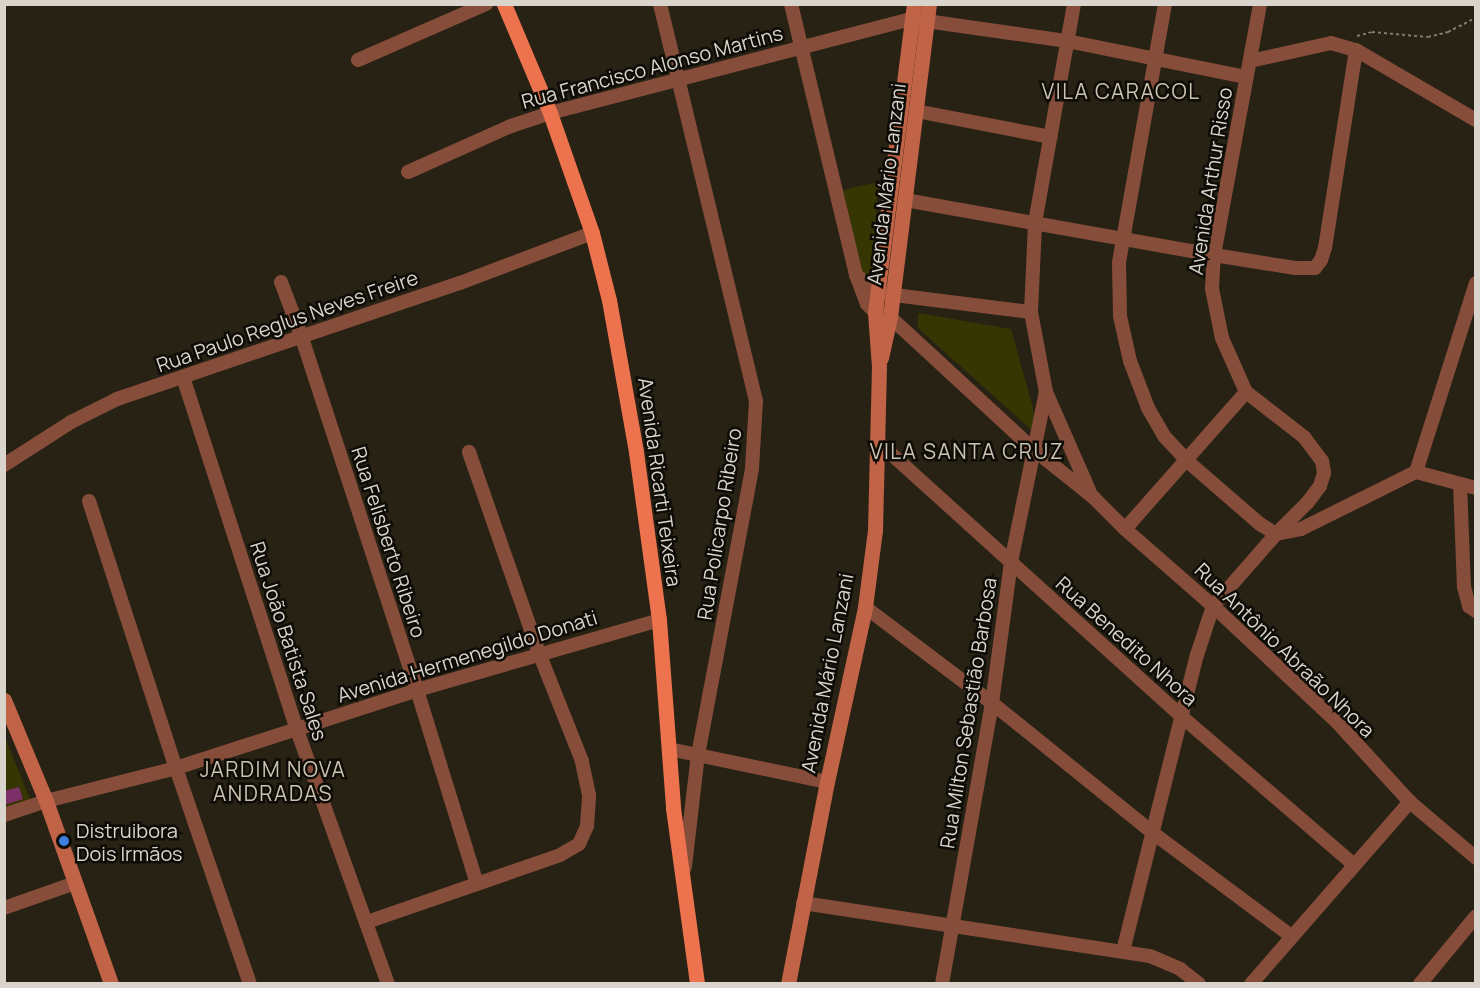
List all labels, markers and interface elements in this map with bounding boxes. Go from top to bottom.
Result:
street label: Rua Francisco Alonso Martins [519,21,785,113]
district label: VILA CARACOL [1042,78,1200,104]
street label: Avenida Mário Lanzani [862,82,910,286]
street label: Avenida Arthur Risso [1183,86,1237,276]
street label: Rua Paulo Reglus Neves Freire [153,265,421,377]
street label: Avenida Ricarti Teixeira [633,376,687,588]
street label: Rua Policarpo Ribeiro [692,426,746,622]
district label: VILA SANTA CRUZ [870,438,1064,464]
street label: Rua Felisberto Ribeiro [347,443,431,641]
street label: Rua João Batista Sales [246,539,332,743]
street label: Rua Antônio Abraão Nhora [1190,558,1380,742]
street label: Avenida Mário Lanzani [796,571,858,775]
street label: Rua Benedito Nhora [1051,571,1203,711]
street label: Rua Milton Sebastião Barbosa [935,576,1001,850]
street label: Avenida Hermenegildo Donati [334,605,600,707]
district label: JARDIM NOVA ANDRADAS [200,756,346,806]
place label: Distruibora Dois Irmãos [76,818,183,865]
marker: Distruibora Dois Irmãos [57,834,71,848]

